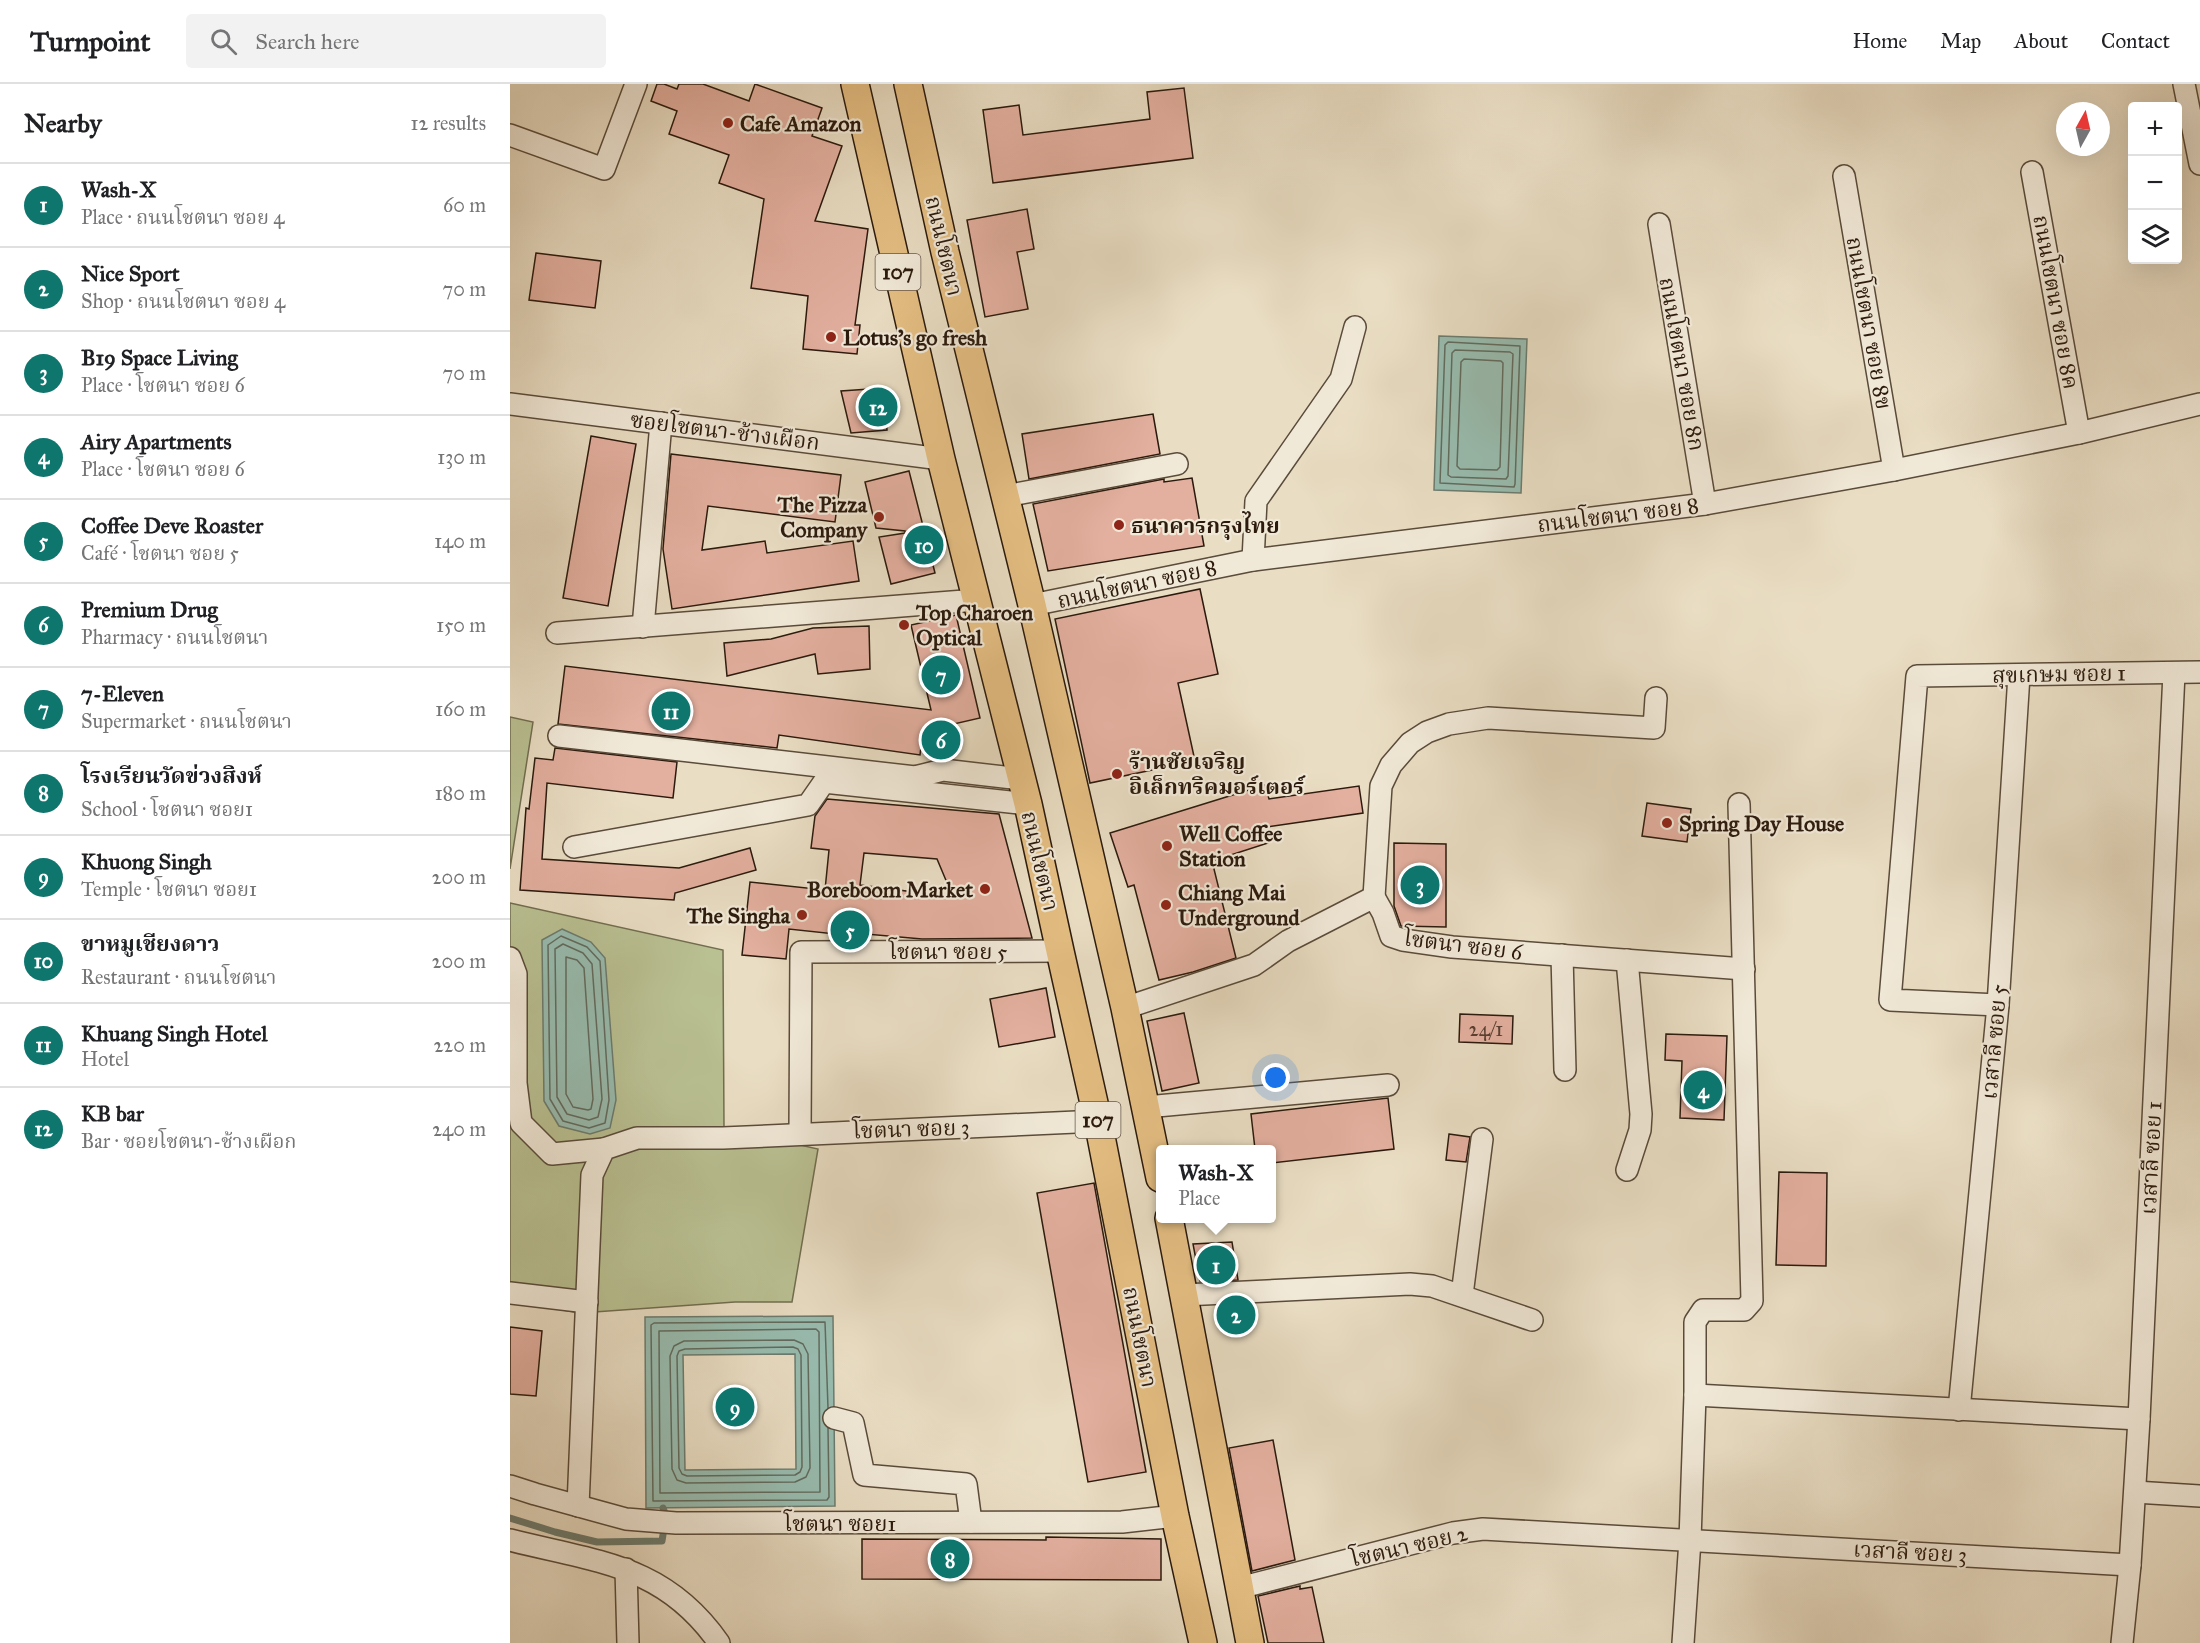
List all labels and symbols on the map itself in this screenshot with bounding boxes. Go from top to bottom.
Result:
north arrow [2056,102,2110,156]
place label: Cafe Amazon [740,110,861,137]
marker: Cafe Amazon [721,116,735,130]
street label: ถนนโชตนา [919,193,970,299]
street label: ถนนโชตนา ซอย 8ค [2027,213,2086,391]
street label: ถนนโชตนา ซอย 8ข [1841,234,1898,412]
road number: 107 [876,254,920,290]
street label: ถนนโชตนา ซอย 8ก [1653,275,1712,453]
place label: Lotus's go fresh [843,324,988,351]
marker: Lotus's go fresh [824,330,838,344]
pin: 12 [858,384,898,430]
street label: ซอยโชตนา-ช้างเผือก [629,405,821,456]
place label: The Pizza Company [777,491,869,543]
street label: ถนนโชตนา ซอย 8 [1536,491,1700,538]
marker: The Pizza Company [872,510,886,524]
place label: ธนาคารกรุงไทย [1131,511,1280,540]
marker: ธนาคารกรุงไทย [1112,518,1126,532]
pin: 10 [904,522,944,568]
street label: ถนนโชตนา ซอย 8 [1054,553,1219,614]
place label: Top Charoen Optical [915,599,1033,651]
marker: Top Charoen Optical [897,618,911,632]
pin: 7 [922,652,960,698]
street label: สุขเกษม ซอย 1 [1992,659,2126,690]
pin: 11 [652,688,690,734]
pin: 6 [922,718,960,762]
place label: ร้านชัยเจริญ อิเล็กทริคมอร์เตอร์ [1129,748,1306,800]
marker: ร้านชัยเจริญ อิเล็กทริคมอร์เตอร์ [1110,767,1124,781]
street label: ถนนโชตนา [1015,808,1066,914]
place label: Spring Day House [1679,810,1844,837]
marker: Spring Day House [1660,816,1674,830]
place label: Well Coffee Station [1179,820,1283,872]
marker: Well Coffee Station [1160,839,1174,853]
pin: 3 [1400,862,1440,908]
place label: Boreboom Market [807,876,973,903]
place label: Chiang Mai Underground [1178,879,1300,931]
marker: Boreboom Market [978,882,992,896]
marker: Chiang Mai Underground [1159,898,1173,912]
place label: The Singha [685,902,791,929]
marker: The Singha [795,908,809,922]
pin: 5 [830,908,870,952]
street label: โชตนา ซอย 6 [1401,923,1525,966]
street label: โชตนา ซอย 5 [888,937,1007,965]
street label: เวสาลี ซอย 5 [1976,983,2012,1101]
house number: 24/1 [1469,1017,1503,1041]
your location [1261,1063,1290,1092]
pin: 4 [1684,1068,1722,1112]
street label: เวสาลี ซอย 1 [2135,1100,2167,1216]
road number: 107 [1076,1102,1120,1138]
street label: โชตนา ซอย 3 [851,1112,970,1145]
pin: 1 [1196,1242,1236,1288]
street label: ถนนโชตนา [1117,1284,1164,1390]
pin: 2 [1216,1292,1256,1338]
pin: 9 [716,1384,754,1430]
street label: โชตนา ซอย1 [783,1509,896,1537]
street label: โชตนา ซอย 2 [1347,1518,1470,1573]
pin: 8 [930,1536,970,1582]
street label: เวสาลี ซอย 3 [1852,1536,1968,1568]

